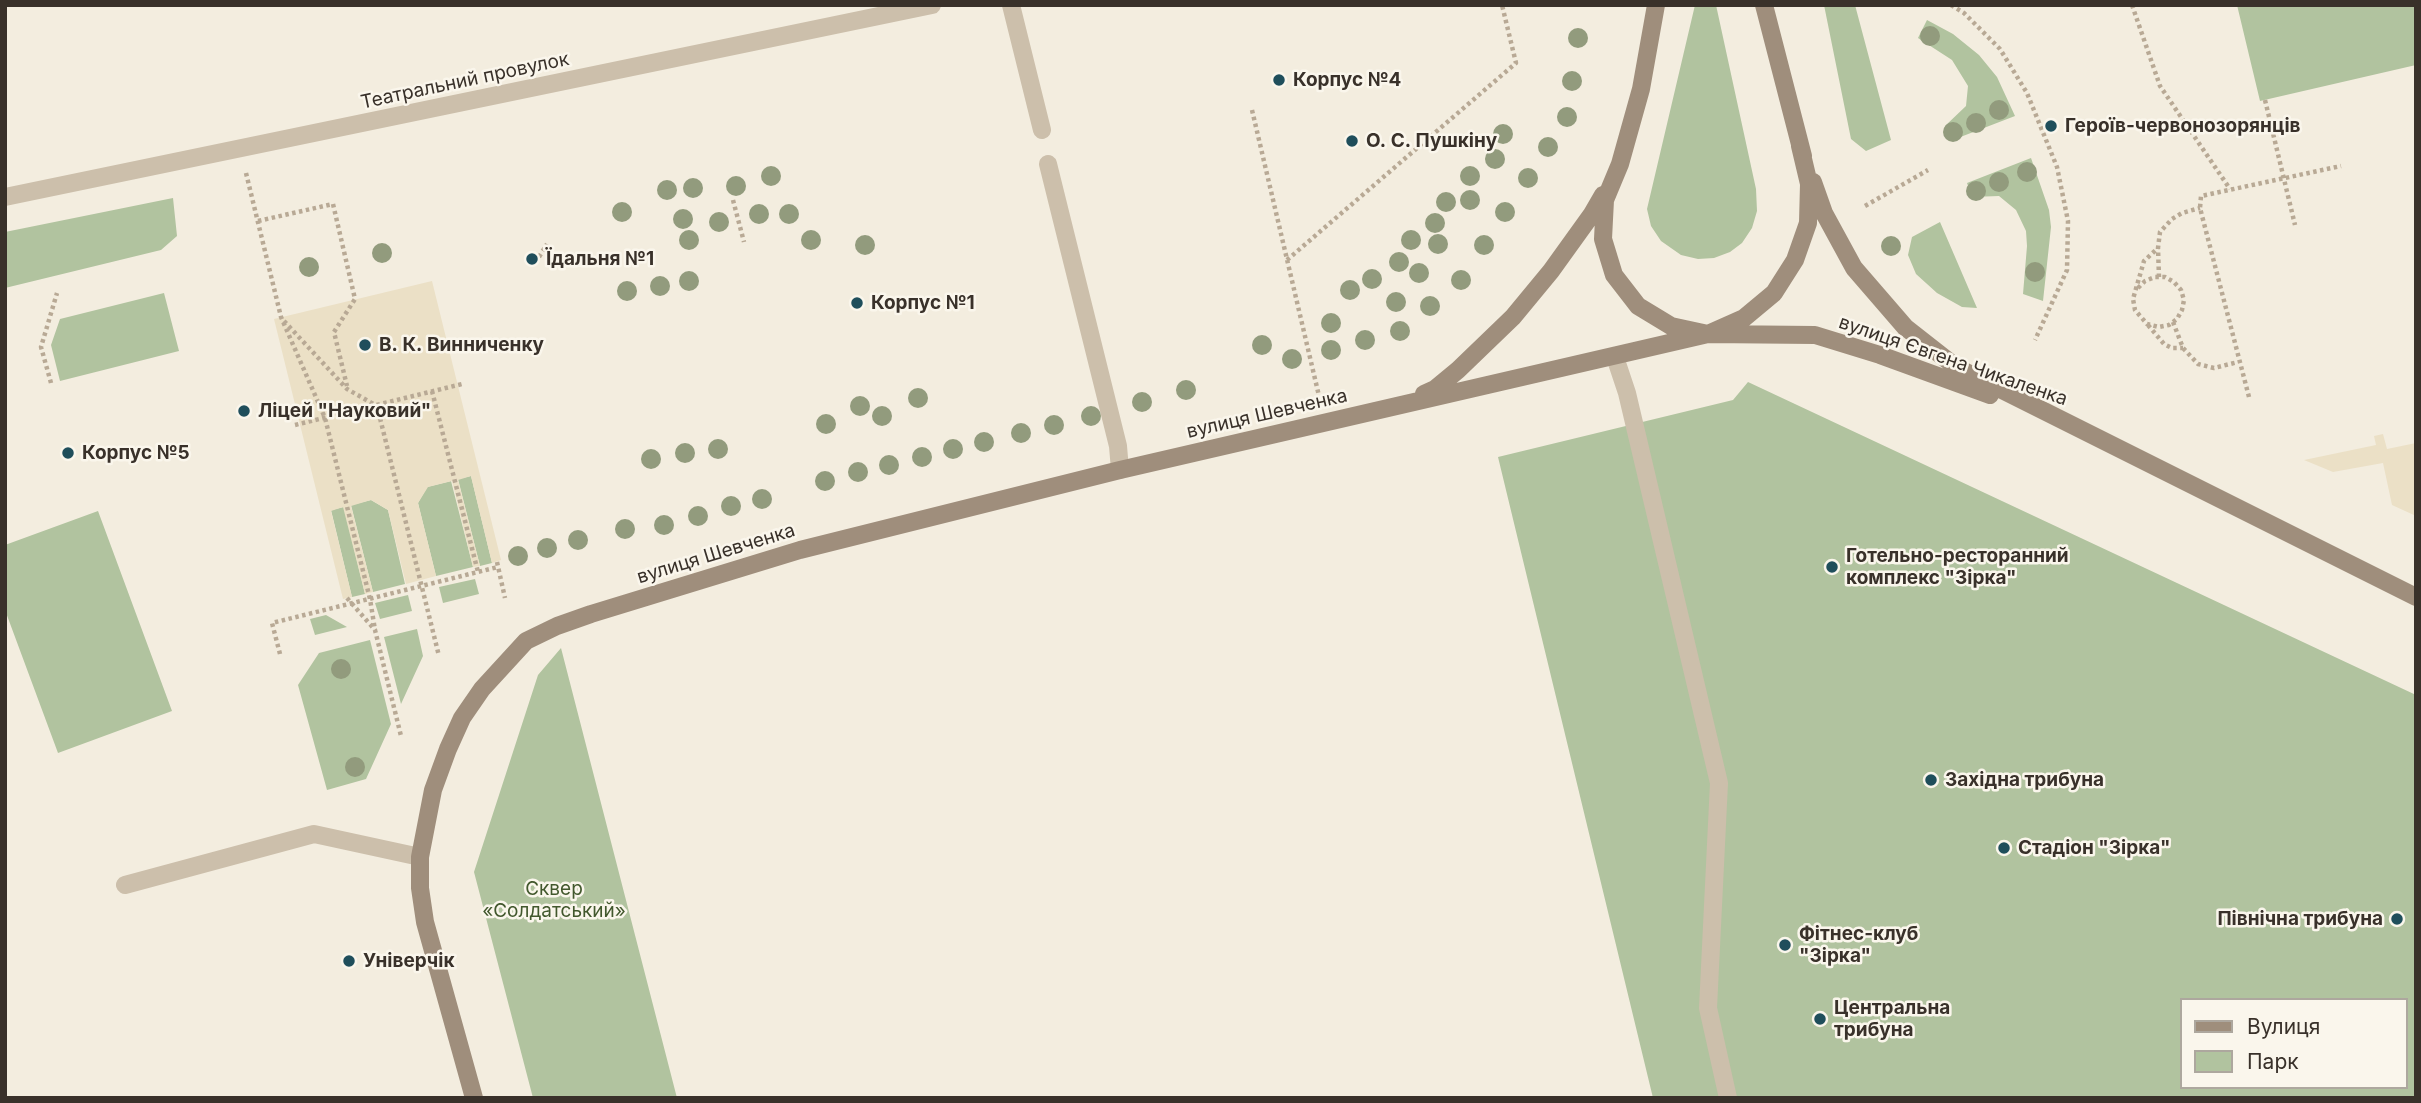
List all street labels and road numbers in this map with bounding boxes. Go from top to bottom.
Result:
street label: Театральний провулок [359,48,571,114]
street label: вулиця Євгена Чикаленка [1836,311,2070,411]
street label: вулиця Шевченка [1184,384,1350,444]
street label: вулиця Шевченка [634,519,798,589]

